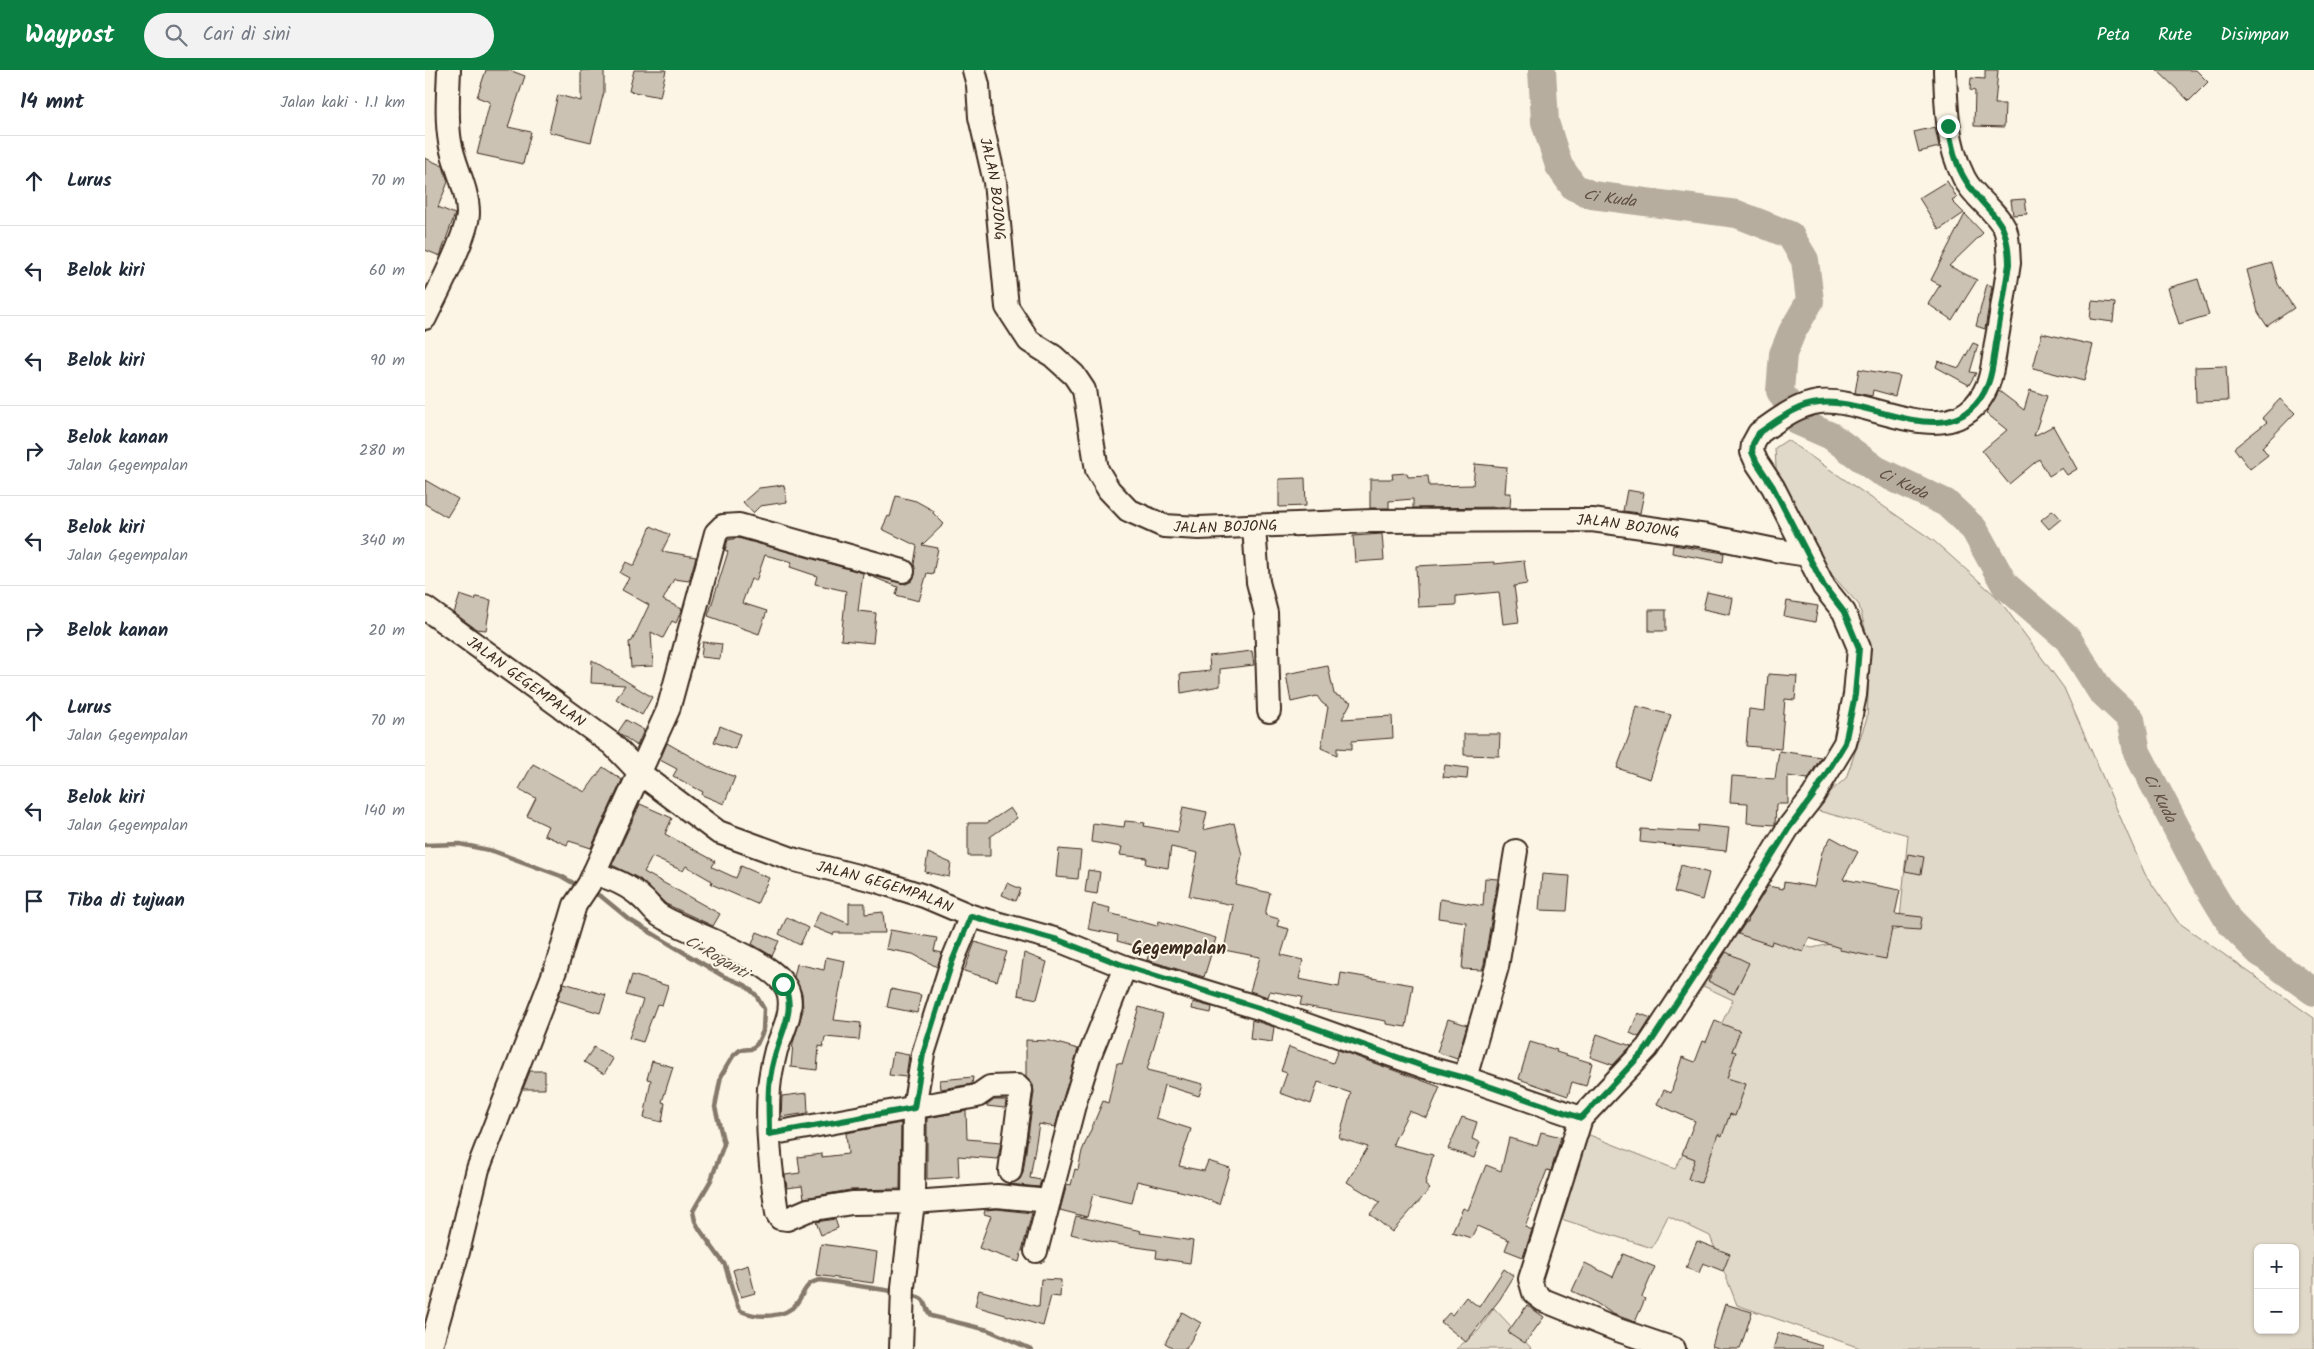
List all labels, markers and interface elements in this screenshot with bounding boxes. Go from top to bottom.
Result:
search box [144,13,494,58]
text: Waypost [25,16,114,55]
text: Cari di sini [202,20,290,50]
icon: search [162,21,190,49]
text: Peta [2097,21,2130,50]
text: Rute [2158,21,2192,50]
text: Disimpan [2220,21,2289,50]
text: 14 mnt [20,86,84,119]
text: Jalan kaki · 1.1 km [280,90,405,115]
route end [1937,115,1960,138]
street label: JALAN BOJONG [972,135,1012,242]
text: Lurus [67,166,112,196]
icon: ahead [20,167,48,195]
text: 70 m [370,168,405,193]
water label: Ci Kuda [1579,182,1639,215]
text: Belok kiri [67,256,145,286]
icon: left [20,257,48,285]
text: 60 m [369,258,405,283]
text: Belok kiri [67,346,145,376]
icon: left [20,347,48,375]
text: 90 m [370,348,405,373]
text: Belok kanan [67,423,168,453]
icon: right [20,437,48,465]
text: 280 m [359,438,405,463]
text: Jalan Gegempalan [67,453,188,478]
water label: Ci Kuda [1874,461,1933,507]
street label: JALAN BOJONG [1576,509,1681,545]
text: Belok kiri [67,513,145,543]
street label: JALAN BOJONG [1173,514,1278,541]
icon: left [20,527,48,555]
text: 340 m [360,528,405,553]
text: Jalan Gegempalan [67,543,188,568]
text: Belok kanan [67,616,168,646]
icon: right [20,617,48,645]
text: 20 m [369,618,405,643]
street label: JALAN GEGEMPALAN [461,631,590,734]
text: Lurus [67,693,112,723]
icon: ahead [20,707,48,735]
text: 70 m [370,708,405,733]
text: Jalan Gegempalan [67,723,188,748]
water label: Ci Kuda [2136,769,2183,829]
text: Belok kiri [67,783,145,813]
icon: left [20,797,48,825]
text: 140 m [364,798,405,823]
text: Jalan Gegempalan [67,813,188,838]
street label: JALAN GEGEMPALAN [814,855,957,920]
text: Tiba di tujuan [67,886,185,916]
icon: arrive [20,887,48,915]
water label: Ci Roganti [680,929,756,987]
district label: Gegempalan [1132,935,1226,964]
route start [772,973,795,996]
map controls [2254,1244,2299,1334]
button: + [2254,1244,2299,1289]
button: − [2254,1289,2299,1334]

